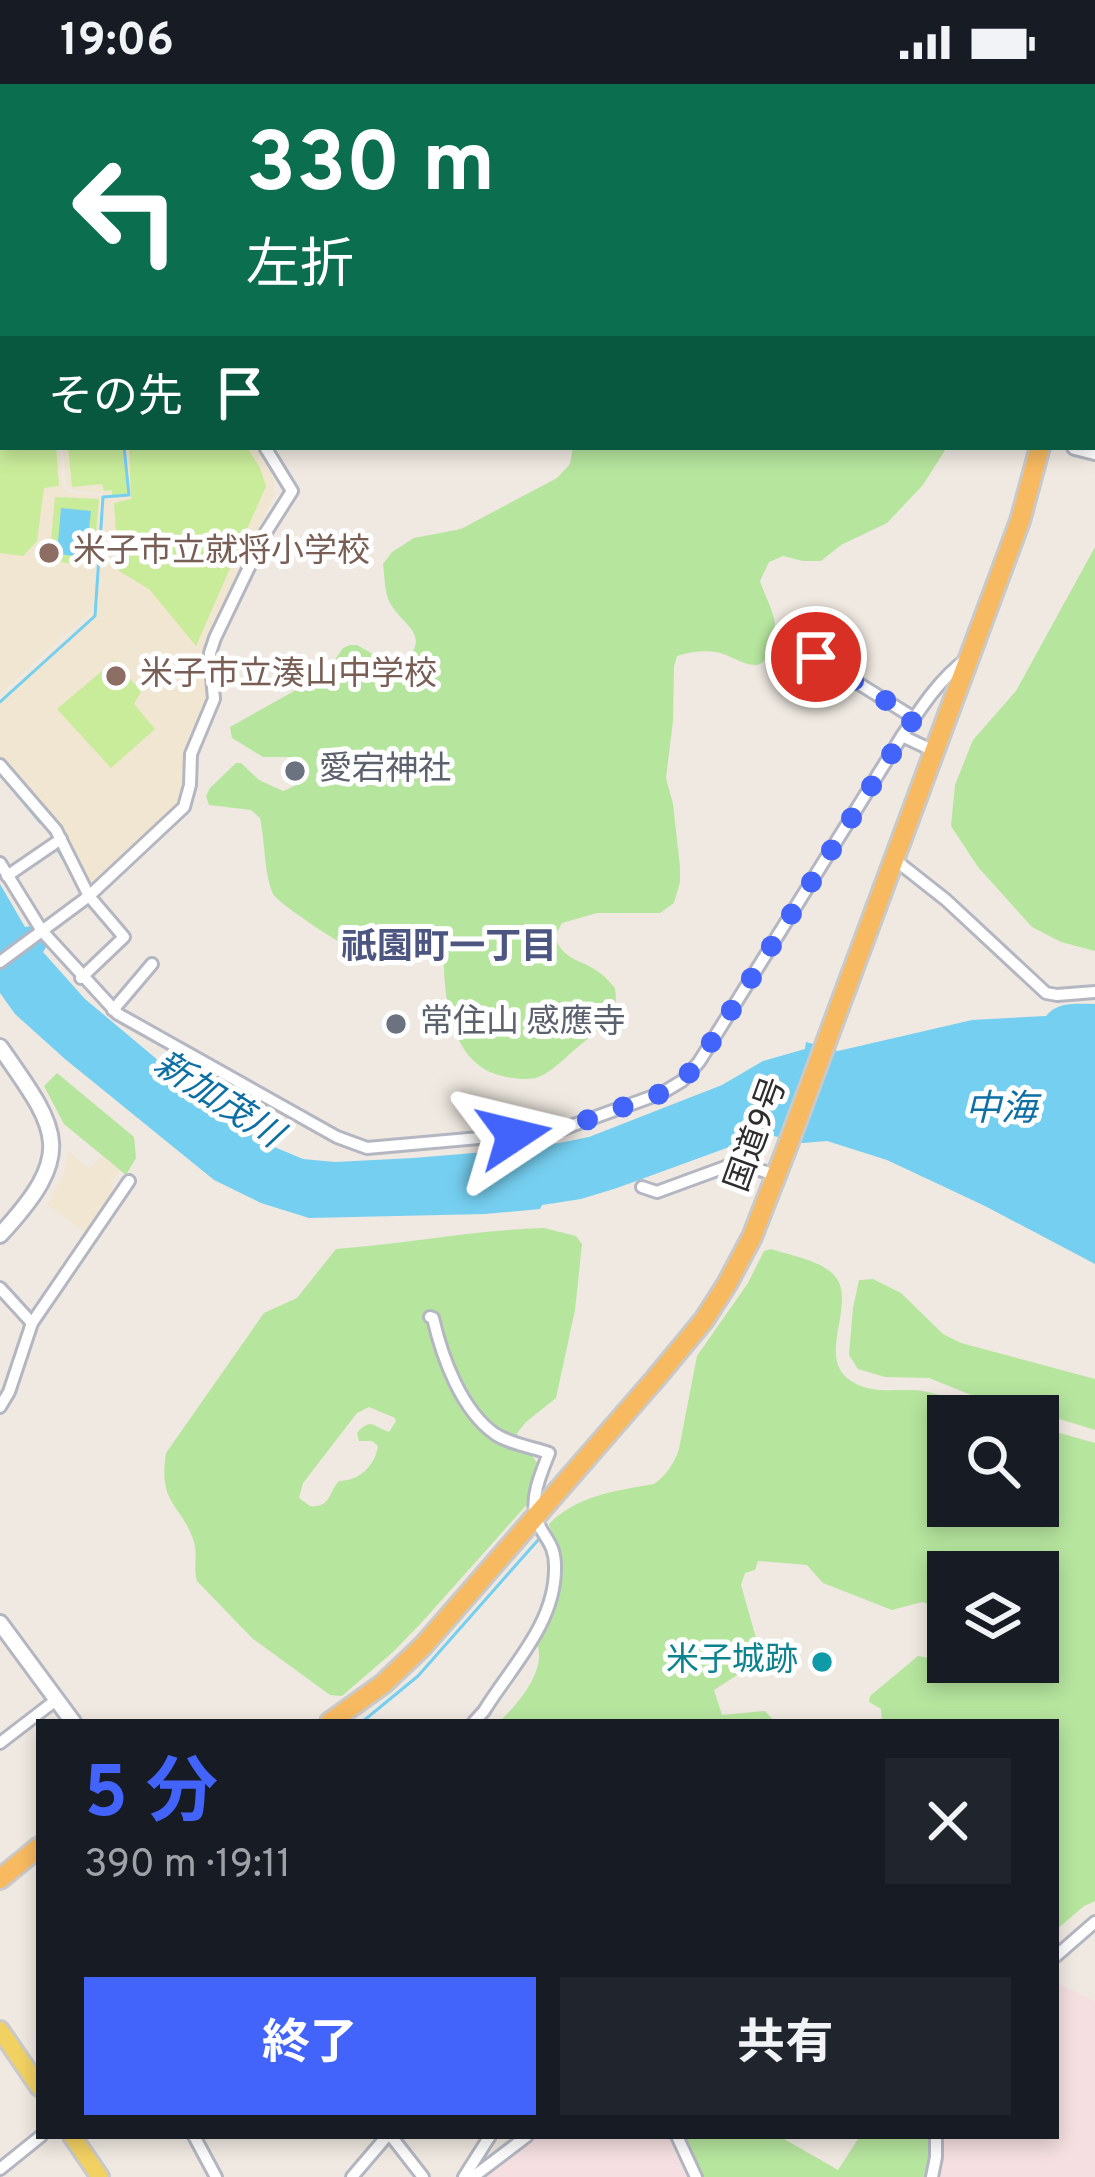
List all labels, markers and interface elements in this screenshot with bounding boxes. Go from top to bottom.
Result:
text: 19:06 [60,14,174,71]
text: 330 m [246,115,495,221]
icon: left [48,132,204,288]
text: 左折 [246,234,354,303]
icon: arrive [207,360,273,426]
text: その先 [48,371,183,428]
place label: 米子市立就将小学校 [73,532,370,574]
marker: 米子市立就将小学校 [36,540,62,566]
pin [765,606,867,708]
icon: arrive [783,624,849,690]
place label: 米子市立湊山中学校 [140,655,437,697]
marker: 米子市立湊山中学校 [103,663,129,689]
place label: 愛宕神社 [319,750,451,792]
marker: 愛宕神社 [282,758,308,784]
district label: 祇園町一丁目 [341,926,557,972]
place label: 常住山 感應寺 [420,1003,626,1045]
marker: 常住山 感應寺 [383,1011,409,1037]
water label: 新加茂川 [144,1042,293,1162]
position arrow [451,1072,577,1198]
street label: 国道9号 [718,1072,798,1198]
water label: 中海 [965,1088,1042,1134]
map controls [927,1395,1059,1683]
button: search [927,1395,1059,1527]
button: layers [927,1551,1059,1683]
place label: 米子城跡 [666,1641,798,1683]
marker: 米子城跡 [809,1649,835,1675]
text: 5 分 [84,1751,218,1843]
button: close [885,1758,1011,1884]
text: 390 m · 19:11 [84,1842,291,1891]
button: 終了 [84,1977,536,2115]
button: 共有 [560,1977,1011,2115]

